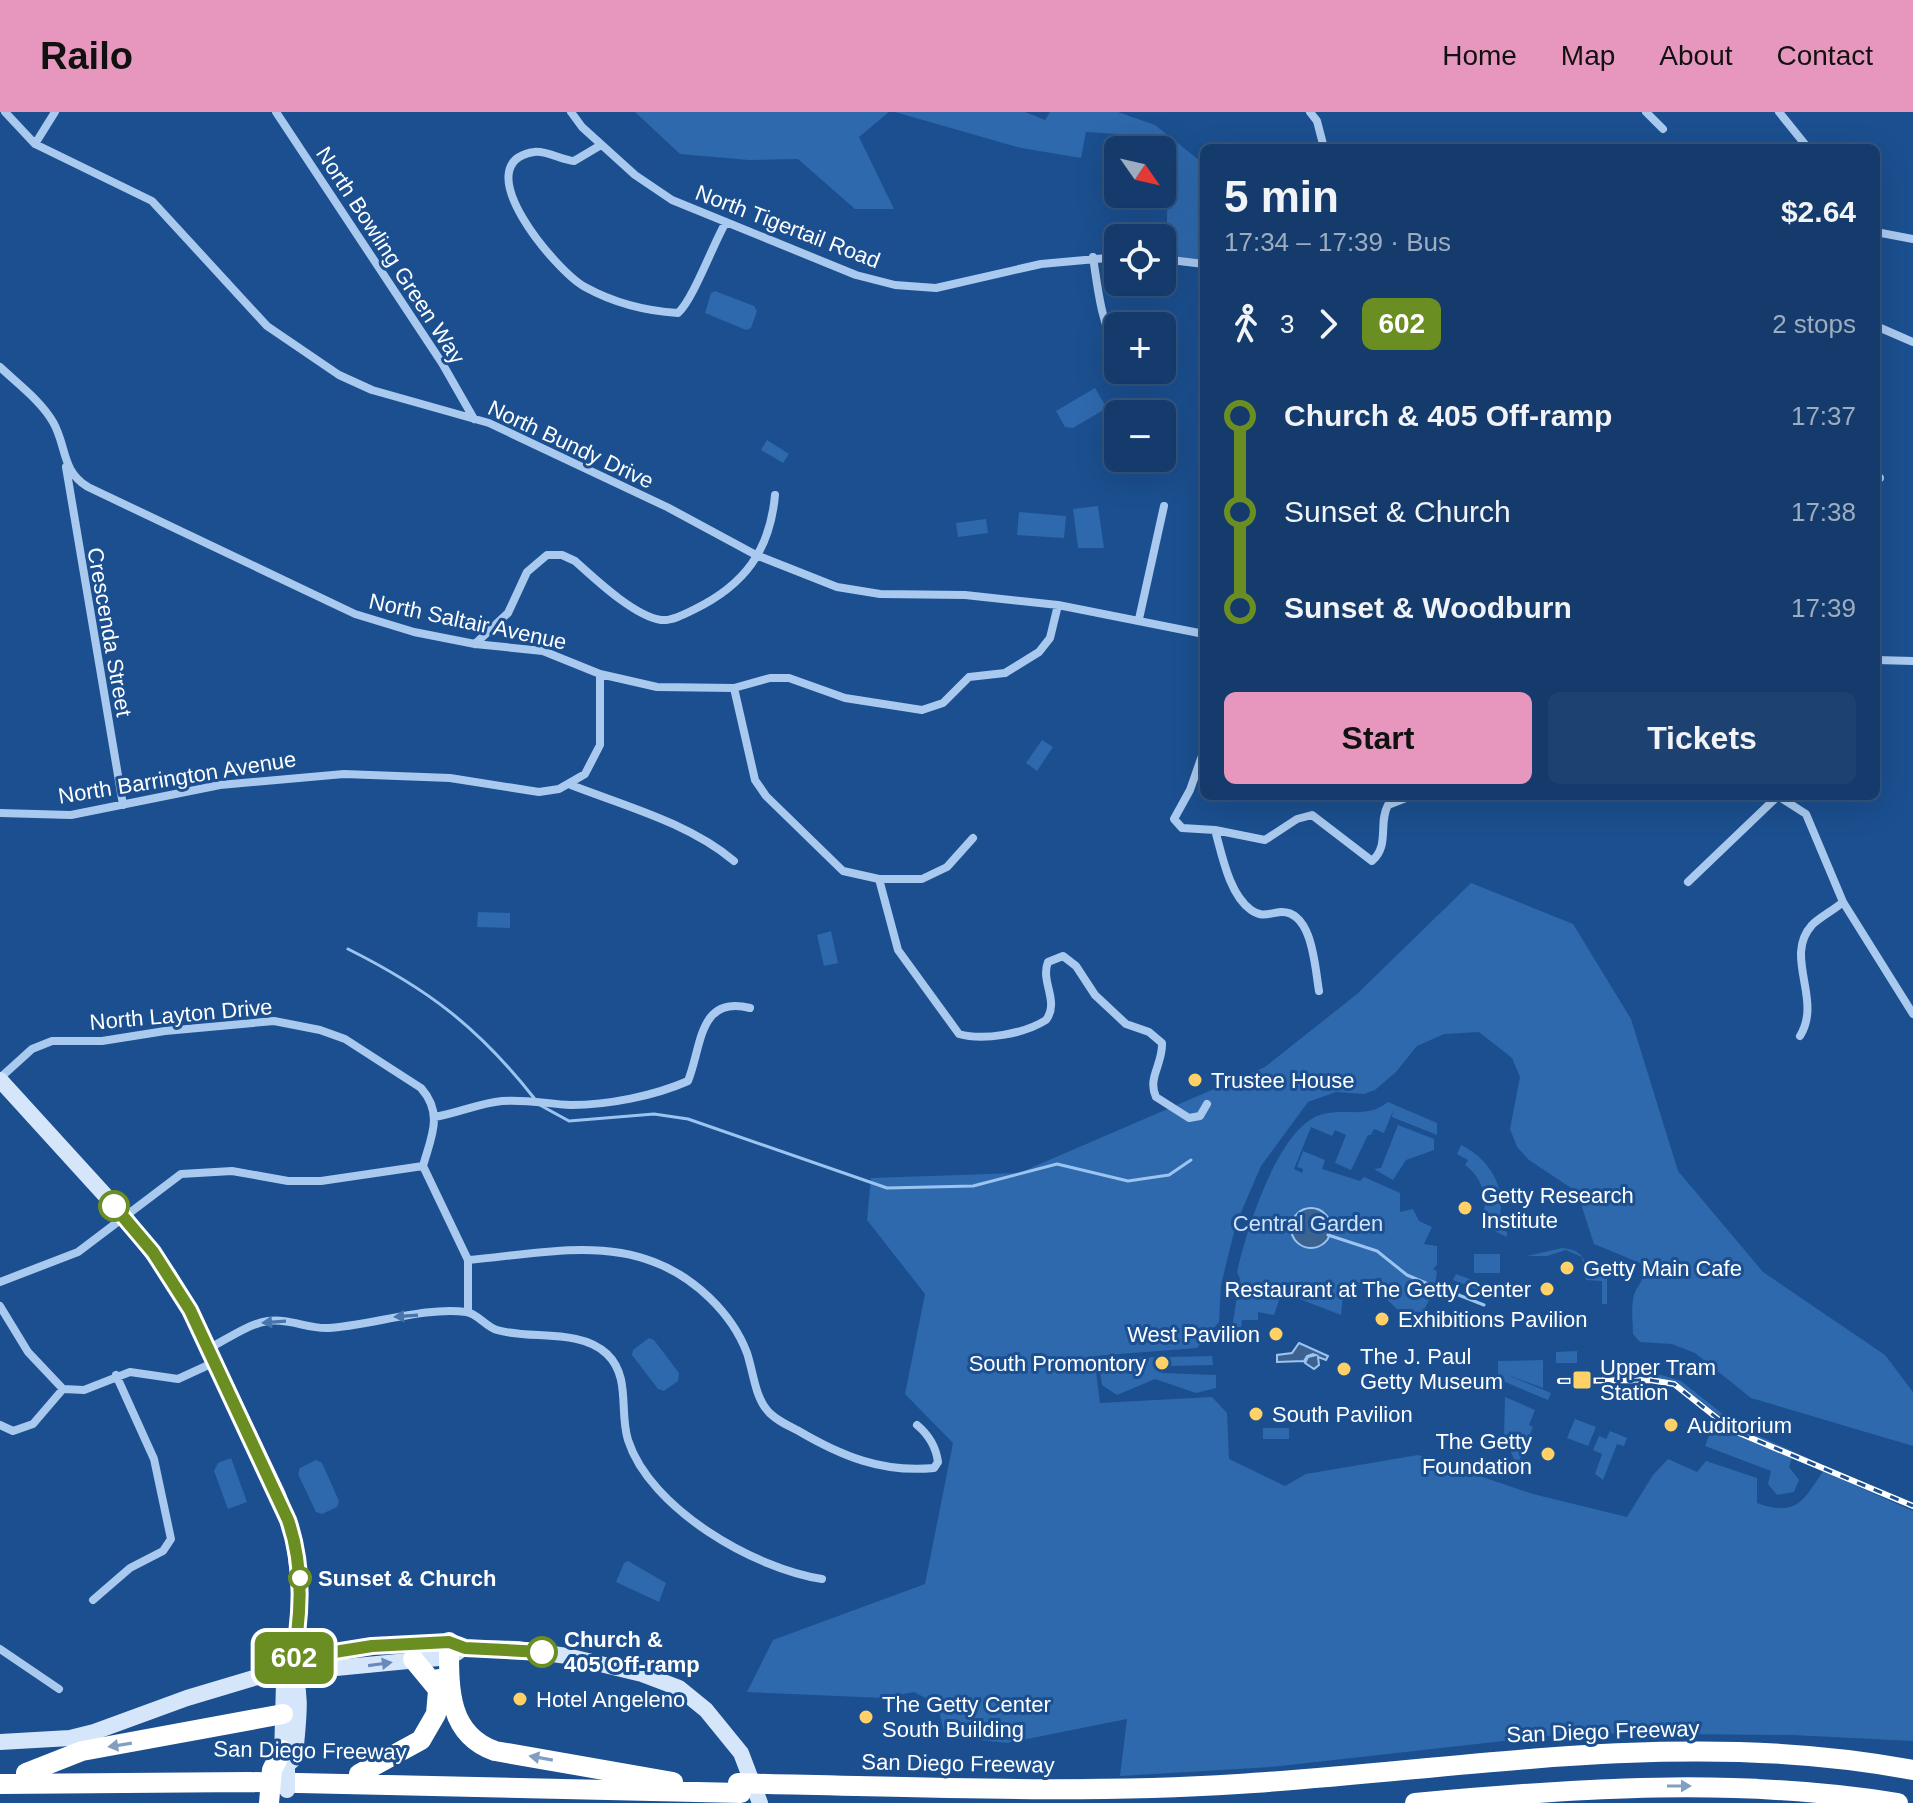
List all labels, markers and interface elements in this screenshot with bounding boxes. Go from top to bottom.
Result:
text: Railo [40,35,133,77]
text: Home [1442,40,1517,71]
text: Map [1561,40,1615,71]
text: About [1659,40,1733,71]
text: Contact [1777,40,1873,71]
north arrow [1104,136,1176,208]
map controls [1104,136,1176,472]
street label: North Bowling Green Way [311,142,470,368]
text: 5 min [1224,172,1339,221]
street label: North Tigertail Road [692,180,884,273]
text: $2.64 [1781,195,1856,228]
button: locate [1104,224,1176,296]
text: 17:34 – 17:39 · Bus [1224,227,1451,257]
icon: walk [1224,302,1268,346]
icon: forward [1306,302,1350,346]
text: 602 [1378,308,1425,339]
text: 3 [1280,309,1294,339]
text: 2 stops [1772,309,1856,339]
button: + [1104,312,1176,384]
street label: North Bundy Drive [484,395,658,494]
text: Church & 405 Off-ramp [1284,399,1612,432]
button: − [1104,400,1176,472]
text: 17:37 [1791,401,1856,431]
text: Sunset & Church [1284,495,1511,528]
text: 17:38 [1791,497,1856,527]
street label: Crescenda Street [82,546,137,719]
street label: North Saltair Avenue [367,588,569,655]
text: Sunset & Woodburn [1284,591,1572,624]
text: 17:39 [1791,593,1856,623]
button: Start [1224,692,1532,784]
button: Tickets [1548,692,1856,784]
street label: North Barrington Avenue [56,746,298,809]
street label: North Layton Drive [89,994,273,1035]
place label: Trustee House [1211,1068,1354,1093]
marker: Trustee House [1186,1071,1204,1089]
place label: Getty Research Institute [1481,1183,1634,1233]
unlabelled marker [99,1191,129,1221]
marker: Getty Research Institute [1456,1199,1474,1217]
park label: Central Garden [1233,1211,1383,1236]
place label: Getty Main Cafe [1583,1256,1742,1281]
marker: Getty Main Cafe [1558,1259,1576,1277]
place label: Restaurant at The Getty Center [1224,1277,1531,1302]
marker: Restaurant at The Getty Center [1538,1280,1556,1298]
place label: Exhibitions Pavilion [1398,1307,1588,1332]
one-way arrow [393,1310,418,1323]
marker: Exhibitions Pavilion [1373,1310,1391,1328]
one-way arrow [260,1316,286,1329]
place label: West Pavilion [1127,1322,1260,1347]
marker: West Pavilion [1267,1325,1285,1343]
place label: The J. Paul Getty Museum [1360,1344,1503,1394]
place label: South Promontory [969,1351,1146,1376]
marker: South Promontory [1153,1354,1171,1372]
place label: Upper Tram Station [1600,1355,1716,1405]
marker: The J. Paul Getty Museum [1335,1360,1353,1378]
marker: Upper Tram Station [1571,1369,1593,1391]
place label: South Pavilion [1272,1402,1413,1427]
marker: South Pavilion [1247,1405,1265,1423]
place label: Auditorium [1687,1413,1792,1438]
marker: Auditorium [1662,1416,1680,1434]
place label: The Getty Foundation [1422,1429,1532,1479]
marker: The Getty Foundation [1539,1445,1557,1463]
place label: Sunset & Church [318,1566,496,1591]
marker: Sunset & Church [289,1567,311,1589]
place label: Church & 405 Off-ramp [564,1627,700,1677]
line badge: 602 [248,1632,340,1684]
marker: Church & 405 Off-ramp [527,1637,557,1667]
text: 602 [271,1642,317,1673]
one-way arrow [368,1657,393,1670]
place label: Hotel Angeleno [536,1687,685,1712]
marker: Hotel Angeleno [511,1690,529,1708]
place label: The Getty Center South Building [882,1692,1051,1742]
marker: The Getty Center South Building [857,1708,875,1726]
street label: San Diego Freeway [1506,1716,1700,1747]
street label: San Diego Freeway [213,1736,407,1765]
one-way arrow [107,1739,132,1752]
street label: San Diego Freeway [861,1749,1055,1778]
one-way arrow [528,1752,553,1764]
one-way arrow [1667,1780,1692,1792]

